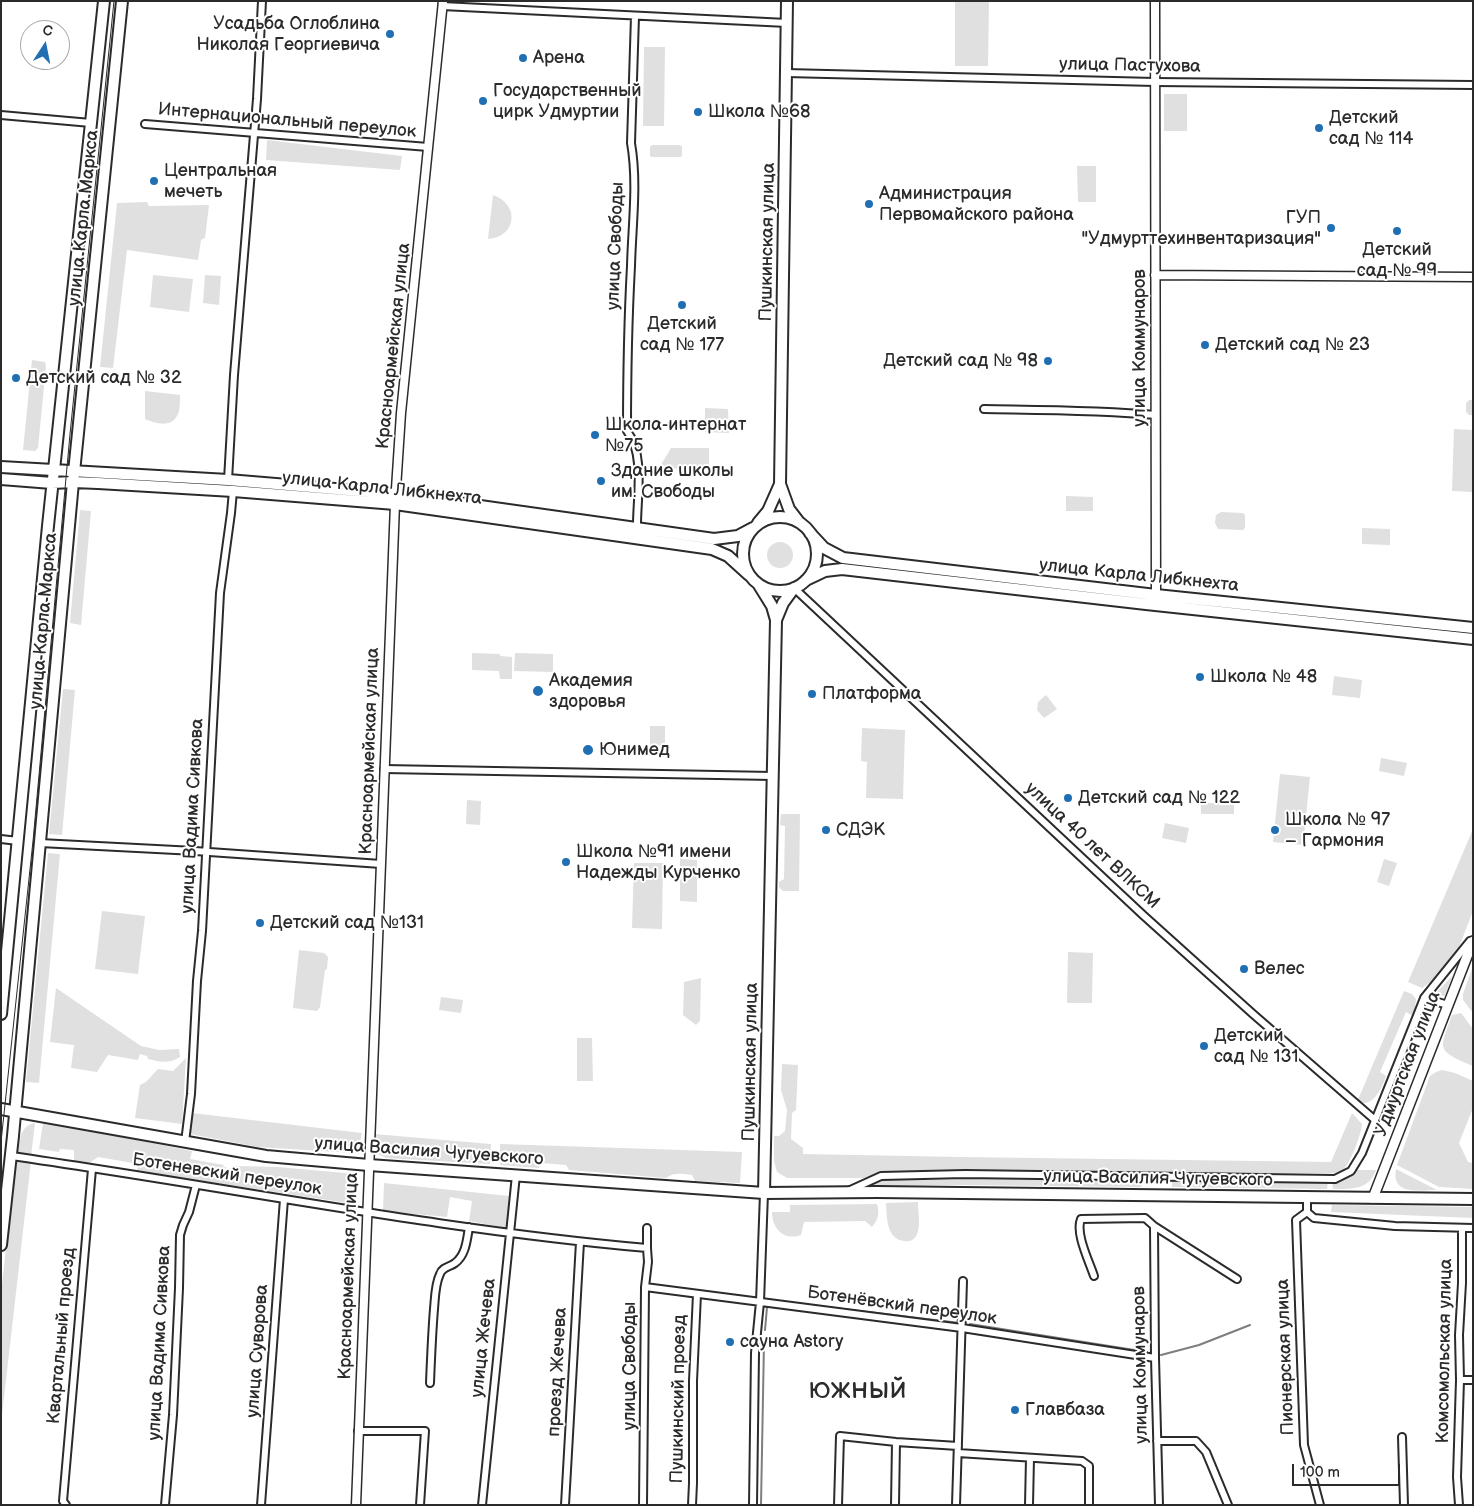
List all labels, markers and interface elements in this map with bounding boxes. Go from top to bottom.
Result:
place label: Усадьба Оглоблина Николая Георгиевича [196,13,380,56]
north arrow [20,20,70,70]
text: С [41,21,54,40]
marker: Усадьба Оглоблина Николая Георгиевича [384,28,396,40]
place label: Арена [533,47,585,69]
marker: Арена [517,52,529,64]
street label: улица Пастухова [1059,54,1201,78]
place label: Государственный цирк Удмуртии [493,80,641,122]
marker: Государственный цирк Удмуртии [477,95,489,107]
street label: Интернациональный переулок [157,99,417,143]
place label: Школа №68 [708,101,810,123]
marker: Школа №68 [692,106,704,118]
place label: Детский сад № 114 [1329,107,1413,150]
marker: Детский сад № 114 [1313,122,1325,134]
street label: улица Карла Маркса [64,129,104,307]
place label: Центральная мечеть [164,160,277,202]
street label: Пушкинская улица [756,162,780,322]
marker: Центральная мечеть [148,175,160,187]
street label: улица Свободы [603,182,629,310]
place label: Администрация Первомайского района [879,183,1074,225]
marker: Администрация Первомайского района [863,198,875,210]
place label: ГУП "Удмурттехинвентаризация" [1081,207,1321,250]
marker: ГУП "Удмурттехинвентаризация" [1325,222,1337,234]
marker: Детский сад № 99 [1391,225,1403,237]
place label: Детский сад № 99 [1357,239,1437,282]
street label: Красноармейская улица [372,242,416,450]
street label: улица Коммунаров [1129,269,1151,427]
marker: Детский сад № 177 [676,299,688,311]
place label: Детский сад № 177 [640,313,724,356]
place label: Детский сад № 23 [1215,334,1370,356]
marker: Детский сад № 23 [1199,339,1211,351]
place label: Детский сад № 98 [883,350,1038,372]
marker: Детский сад № 98 [1042,355,1054,367]
place label: Детский сад № 32 [26,367,182,389]
marker: Детский сад № 32 [10,372,22,384]
place label: Школа-интернат №75 [605,414,746,456]
marker: Школа-интернат №75 [589,429,601,441]
place label: Здание школы им. Свободы [611,460,734,502]
street label: улица Карла Либкнехта [281,468,483,510]
marker: Здание школы им. Свободы [595,475,607,487]
street label: улица Карла Маркса [26,532,62,710]
street label: улица Карла Либкнехта [1038,555,1240,597]
street label: Красноармейская улица [356,647,384,855]
place label: Школа № 48 [1210,666,1317,688]
place label: Академия здоровья [549,670,633,712]
marker: Школа № 48 [1194,671,1206,683]
place label: Платформа [822,683,921,705]
marker: Академия здоровья [531,684,545,698]
marker: Платформа [806,688,818,700]
street label: улица Вадима Сивкова [177,718,209,914]
place label: Юнимед [599,739,670,761]
marker: Юнимед [581,743,595,757]
street label: улица 40 лет ВЛКСМ [1020,778,1164,914]
place label: Детский сад № 122 [1078,787,1240,809]
marker: Детский сад № 122 [1062,792,1074,804]
place label: Школа № 97 – Гармония [1285,809,1390,852]
place label: СДЭК [836,819,885,841]
marker: СДЭК [820,824,832,836]
marker: Школа № 97 – Гармония [1269,824,1281,836]
place label: Школа №91 имени Надежды Курченко [576,841,740,884]
marker: Школа №91 имени Надежды Курченко [560,856,572,868]
place label: Детский сад №131 [270,912,424,934]
marker: Детский сад №131 [254,917,266,929]
place label: Велес [1254,958,1305,980]
marker: Велес [1238,963,1250,975]
street label: Пушкинская улица [739,982,763,1142]
street label: Удмуртская улица [1370,988,1446,1140]
place label: Детский сад № 131 [1214,1025,1298,1068]
marker: Детский сад № 131 [1198,1040,1210,1052]
street label: улица Василия Чугуевского [314,1133,544,1171]
street label: Ботеневский переулок [131,1149,323,1201]
street label: улица Василия Чугуевского [1043,1166,1273,1192]
street label: Красноармейская улица [335,1172,363,1380]
street label: улица Вадима Сивкова [144,1245,176,1441]
street label: Квартальный проезд [44,1247,80,1425]
street label: Комсомольская улица [1433,1258,1457,1444]
street label: улица Жечева [467,1277,501,1399]
street label: Пионерская улица [1272,1278,1300,1436]
street label: Ботенёвский переулок [806,1282,998,1330]
street label: улица Суворова [243,1284,273,1418]
street label: улица Коммунаров [1129,1286,1153,1444]
street label: улица Свободы [619,1302,641,1430]
street label: проезд Жечева [544,1307,572,1437]
street label: Пушкинский проезд [667,1314,691,1484]
place label: сауна Astory [740,1331,843,1353]
marker: сауна Astory [724,1336,736,1348]
district label: ЮЖНЫЙ [808,1379,908,1405]
place label: Главбаза [1025,1399,1105,1421]
marker: Главбаза [1009,1404,1021,1416]
scale bar [1294,1454,1402,1486]
text: 100 m [1300,1463,1340,1482]

